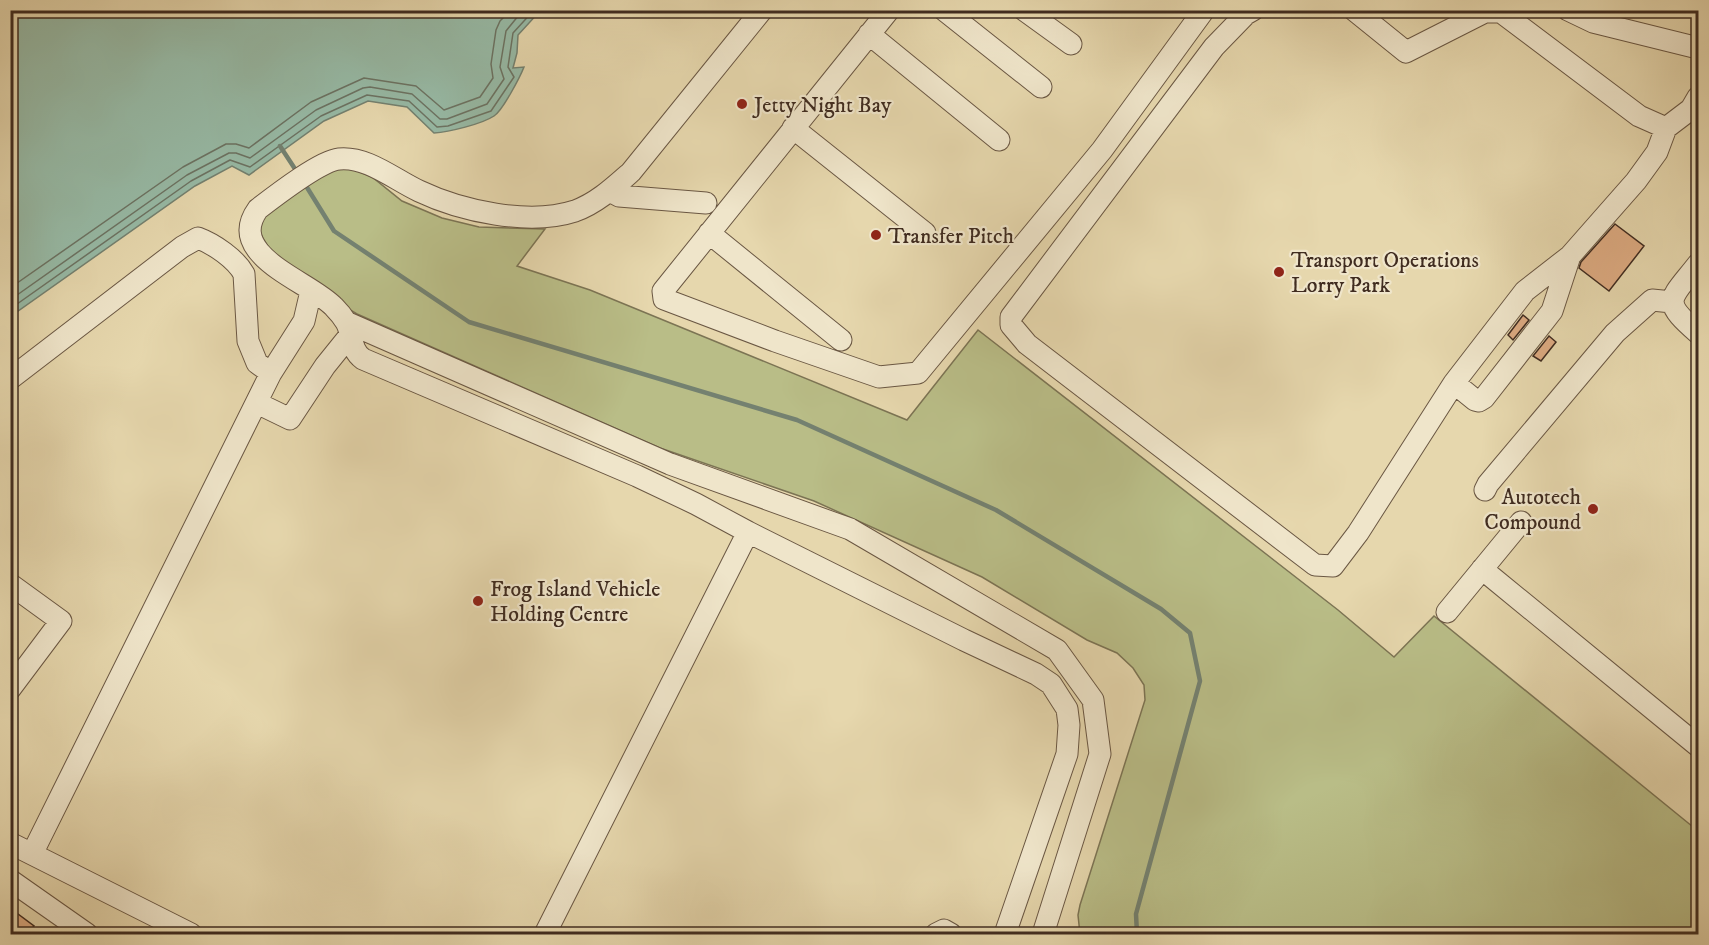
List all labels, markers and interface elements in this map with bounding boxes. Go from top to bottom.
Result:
place label: Jetty Night Bay [752,92,892,119]
marker: Jetty Night Bay [735,97,749,111]
place label: Transfer Pitch [888,223,1015,250]
marker: Transfer Pitch [869,228,883,242]
place label: Transport Operations Lorry Park [1291,247,1479,299]
marker: Transport Operations Lorry Park [1272,265,1286,279]
place label: Autotech Compound [1484,484,1581,536]
marker: Autotech Compound [1586,502,1600,516]
place label: Frog Island Vehicle Holding Centre [490,576,660,628]
marker: Frog Island Vehicle Holding Centre [471,594,485,608]

